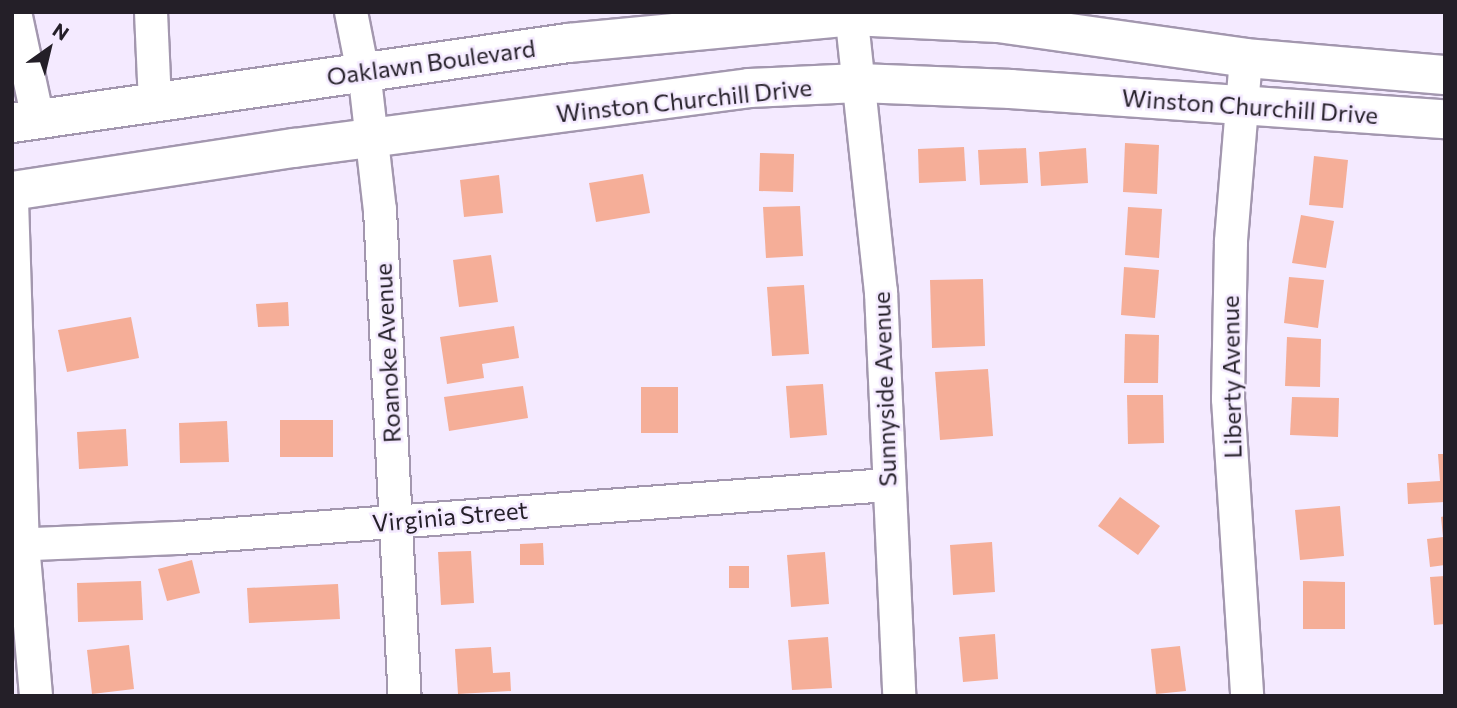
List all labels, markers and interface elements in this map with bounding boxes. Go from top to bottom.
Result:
north arrow [14,14,84,84]
text: N [49,18,73,45]
street label: Oaklawn Boulevard [325,33,537,91]
street label: Winston Churchill Drive [555,72,813,128]
street label: Winston Churchill Drive [1121,83,1379,129]
street label: Roanoke Avenue [368,262,406,444]
street label: Sunnyside Avenue [866,291,902,487]
street label: Liberty Avenue [1215,295,1247,459]
street label: Virginia Street [371,495,529,537]

